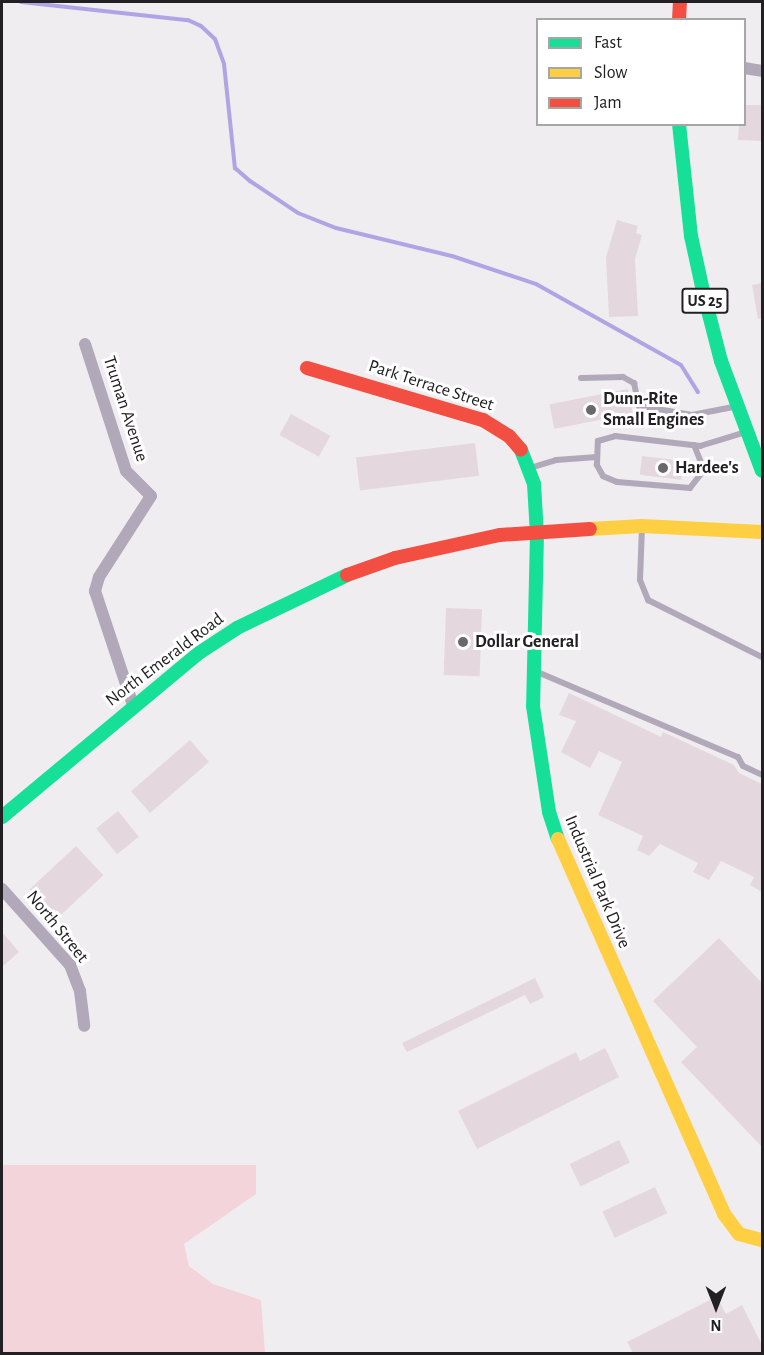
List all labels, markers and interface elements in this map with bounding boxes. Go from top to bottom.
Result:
legend [536,18,746,126]
text: Fast [594,34,622,52]
text: Slow [594,64,627,82]
text: Jam [594,94,622,112]
road number: US 25 [681,288,729,314]
street label: Truman Avenue [98,353,152,465]
street label: Park Terrace Street [366,356,496,416]
place label: Dunn-Rite Small Engines [603,389,704,432]
marker: Dunn-Rite Small Engines [584,403,598,417]
place label: Hardee's [675,457,739,479]
marker: Hardee's [656,461,670,475]
street label: North Emerald Road [102,609,228,711]
place label: Dollar General [475,631,579,653]
marker: Dollar General [456,635,470,649]
street label: Industrial Park Drive [559,812,635,952]
street label: North Street [21,886,93,968]
north arrow [686,1277,746,1337]
text: N [710,1317,722,1333]

